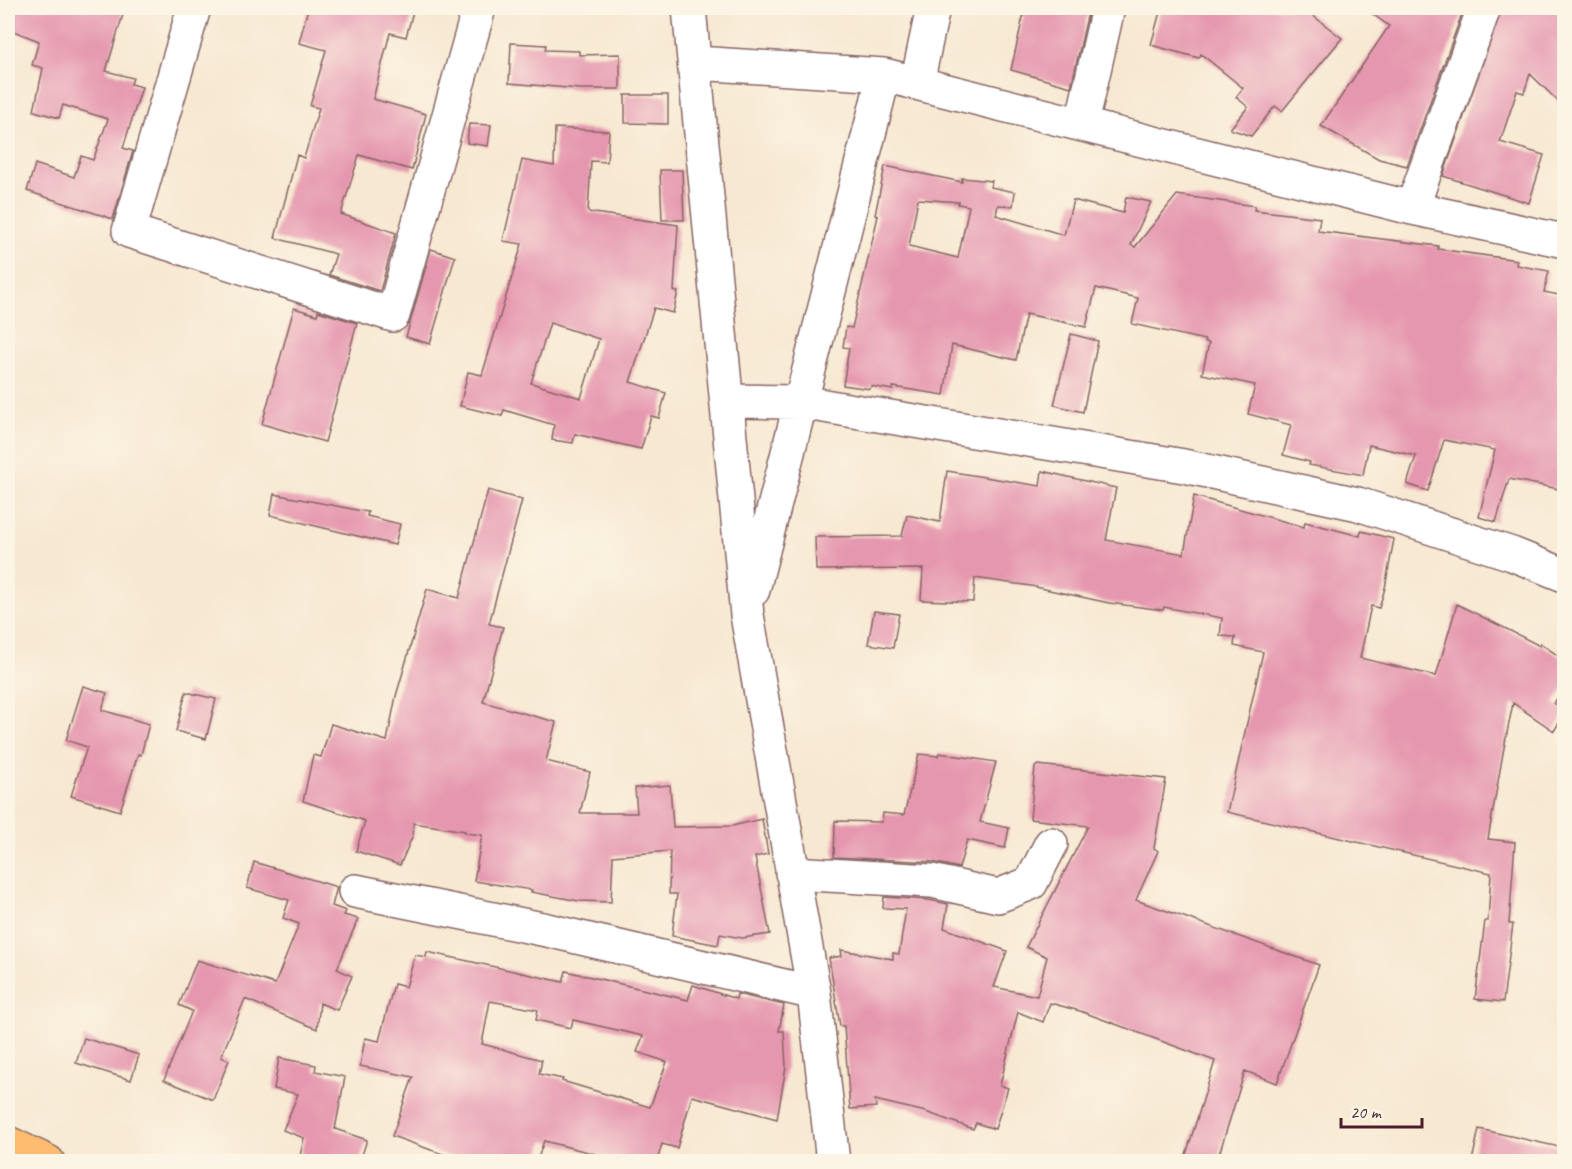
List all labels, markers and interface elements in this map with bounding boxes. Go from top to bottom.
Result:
scale bar [1341,1091,1422,1129]
text: 20 m [1350,1101,1383,1123]

